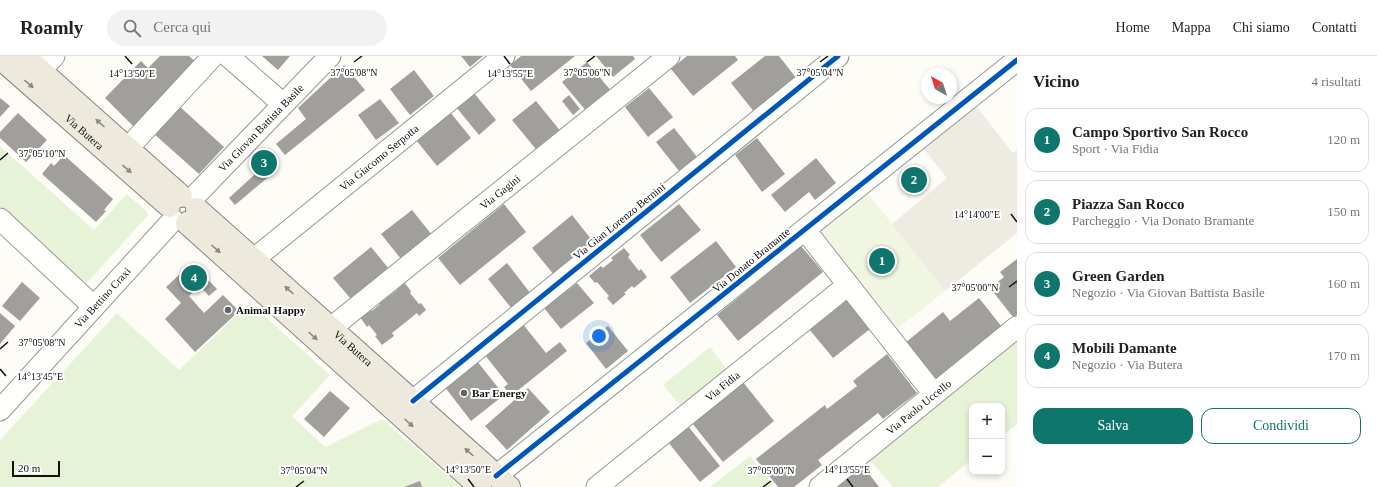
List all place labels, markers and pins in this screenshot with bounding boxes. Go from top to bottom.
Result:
pin: 3 [251,148,277,178]
pin: 2 [901,165,927,195]
pin: 1 [869,246,895,276]
pin: 4 [181,263,207,293]
place label: Animal Happy [236,304,306,316]
marker: Animal Happy [223,305,233,315]
place label: Bar Energy [472,387,527,399]
marker: Bar Energy [459,388,469,398]

